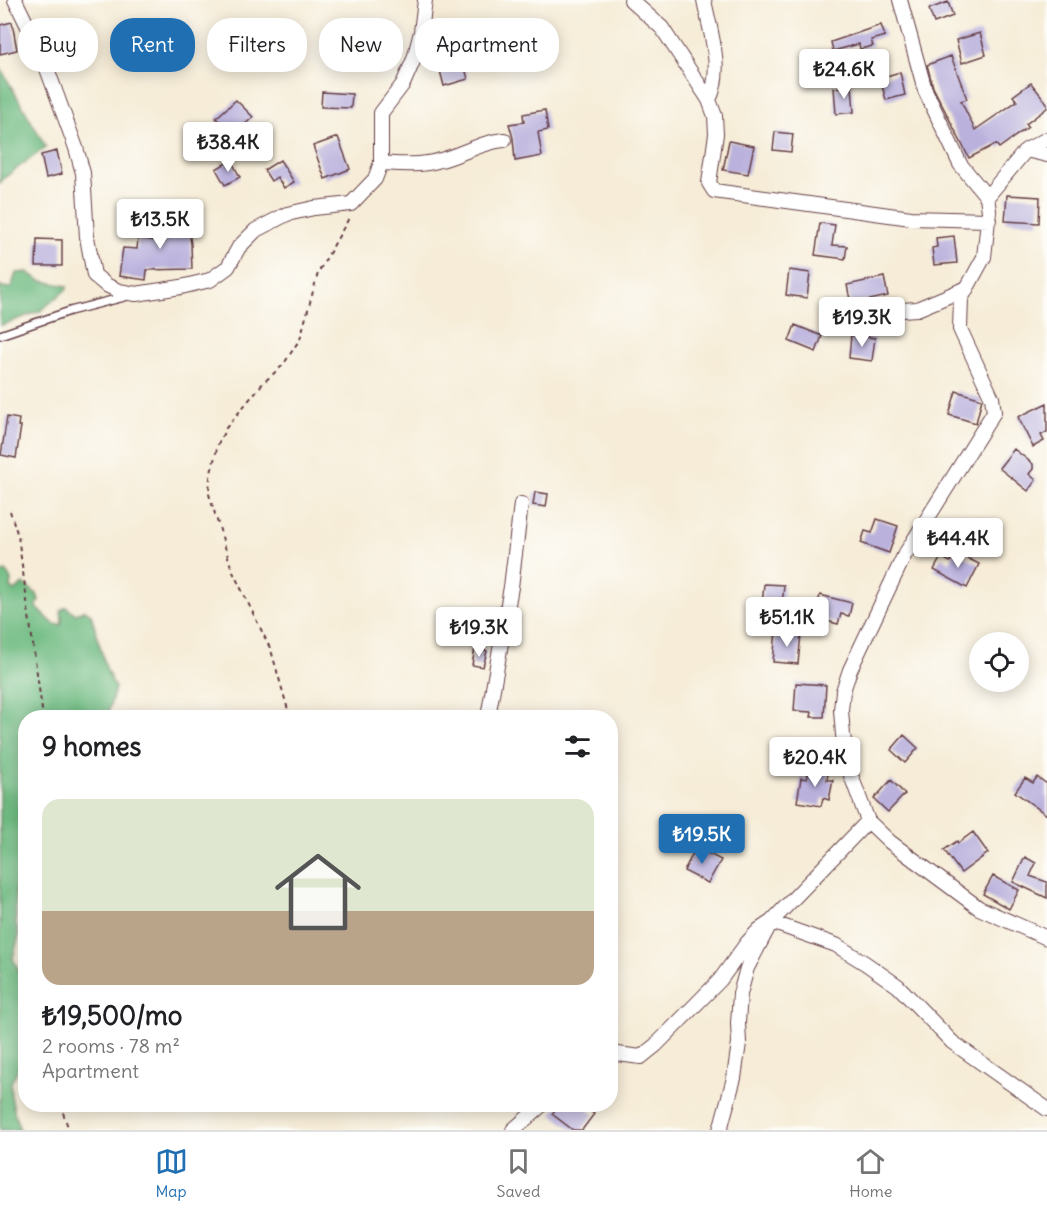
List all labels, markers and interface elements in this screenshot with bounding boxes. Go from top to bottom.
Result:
chip: Buy [18,18,98,72]
chip: Rent [110,18,195,72]
chip: Filters [207,18,307,72]
chip: New [319,18,403,72]
chip: Apartment [415,18,559,72]
pin: ₺24.6K [795,49,893,100]
text: ₺24.6K [813,56,875,81]
pin: ₺38.4K [179,122,277,173]
text: ₺38.4K [197,129,259,154]
pin: ₺13.5K [111,199,209,250]
text: ₺13.5K [131,206,189,231]
pin: ₺19.3K [813,297,911,348]
text: ₺19.3K [833,304,891,329]
pin: ₺44.4K [909,518,1007,569]
text: ₺44.4K [927,525,989,550]
pin: ₺51.1K [738,597,836,648]
text: ₺51.1K [760,604,814,629]
pin: ₺19.3K [430,607,528,658]
text: ₺19.3K [450,614,508,639]
map controls [969,632,1029,692]
button: locate [969,632,1029,692]
text: 9 homes [42,730,141,763]
icon: filters [561,730,594,763]
pin: ₺20.4K [766,737,864,788]
text: ₺20.4K [783,744,847,769]
pin: ₺19.5K [653,814,751,865]
text: ₺19.5K [673,821,731,846]
icon: home [264,838,372,946]
text: ₺19,500/mo [42,999,182,1032]
text: 2 rooms · 78 m² [42,1033,180,1058]
text: Apartment [42,1058,139,1083]
tab: Map [155,1145,188,1201]
tab: Saved [497,1145,540,1201]
tab: Home [849,1145,892,1201]

